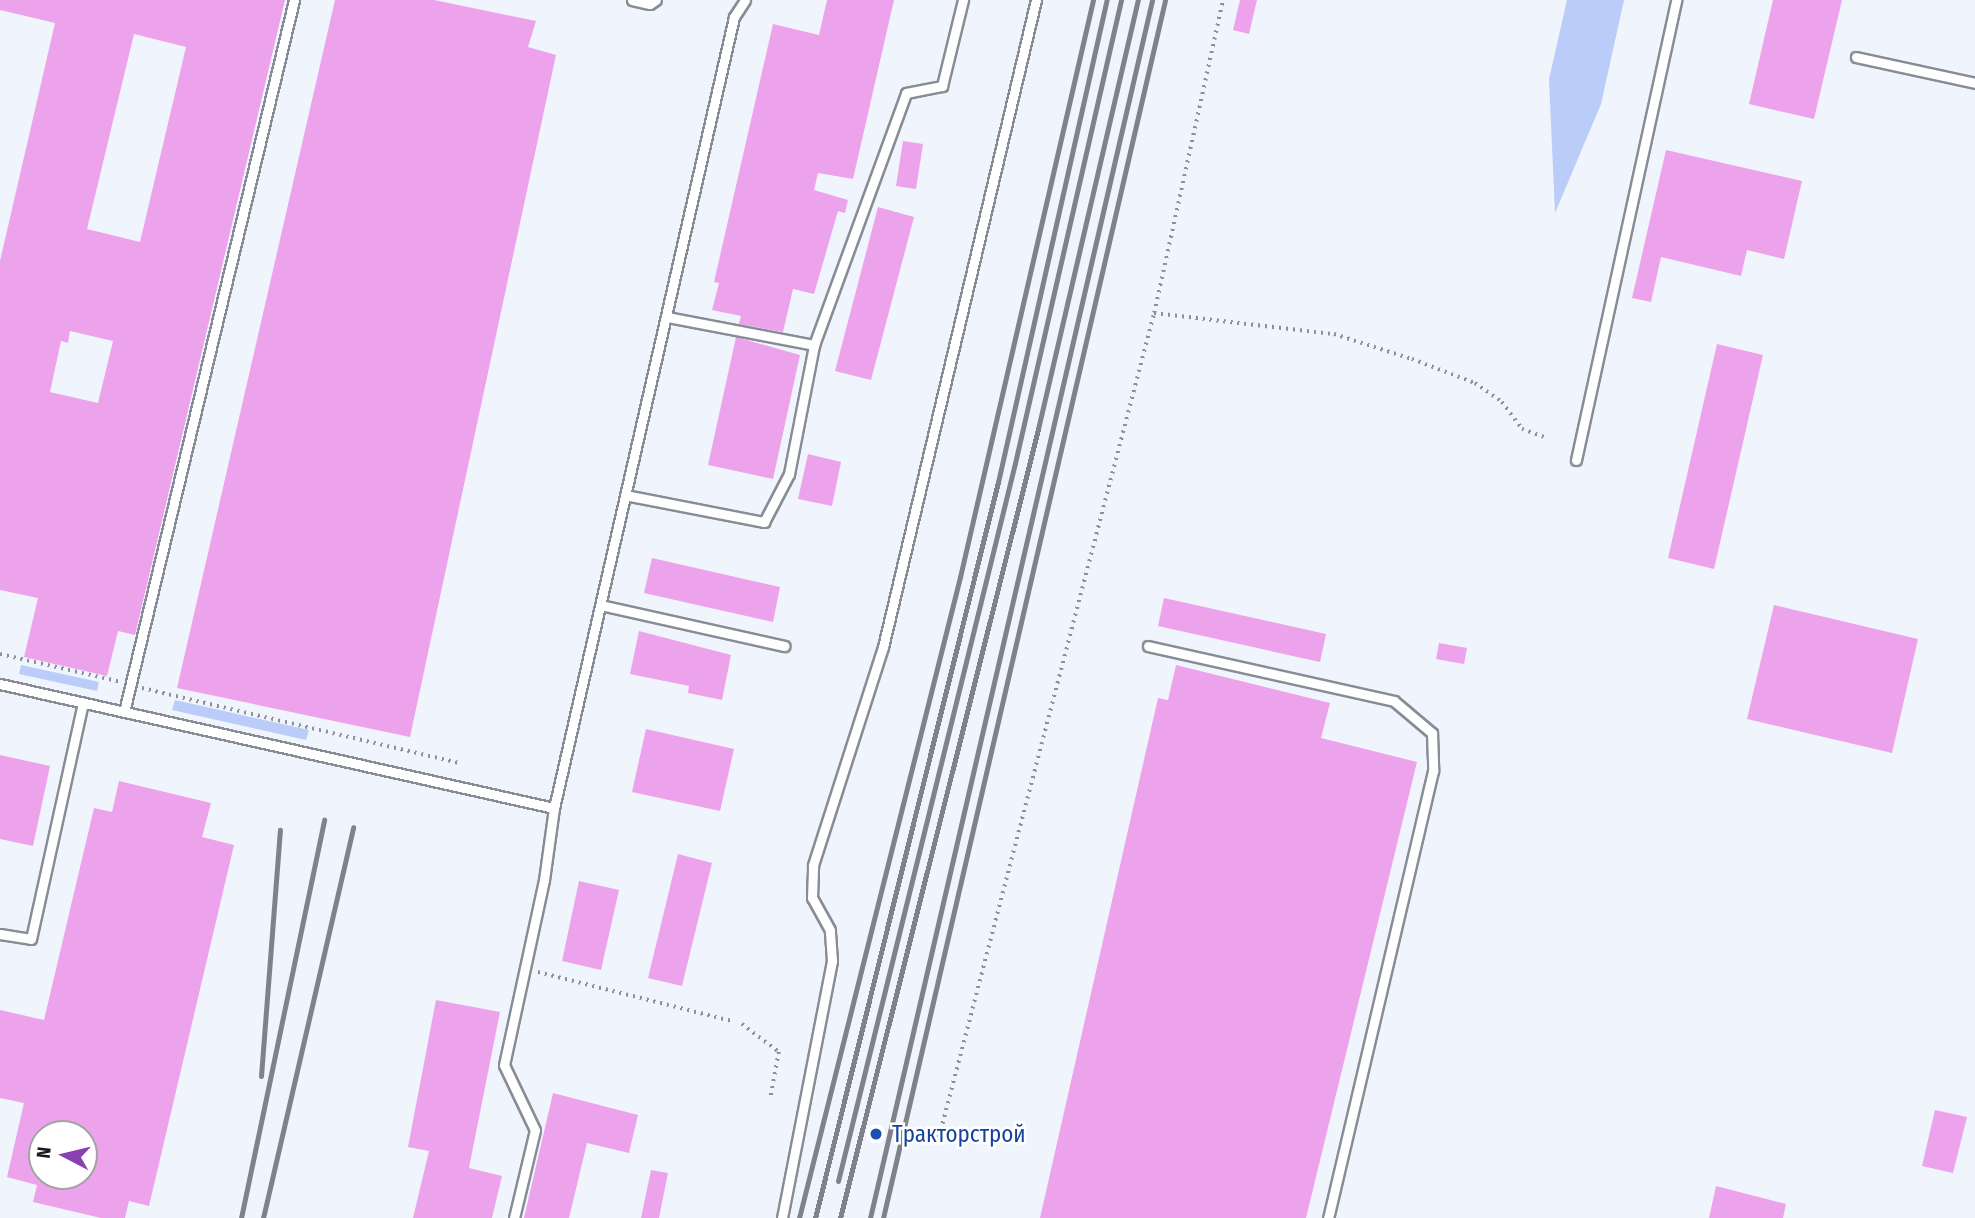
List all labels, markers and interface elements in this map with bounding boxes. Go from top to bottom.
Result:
north arrow [28,1120,98,1190]
place label: Тракторстрой [892,1120,1026,1148]
marker: Тракторстрой [866,1124,886,1144]
text: N [32,1146,56,1160]

